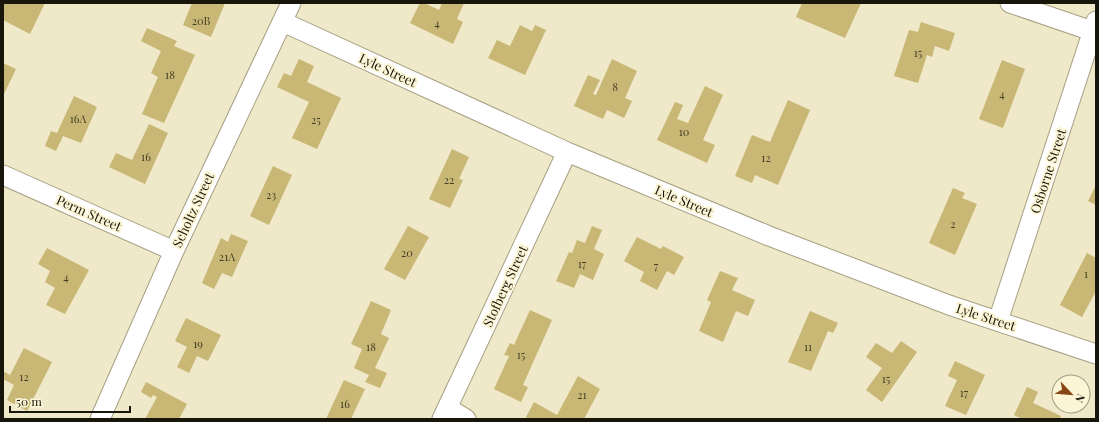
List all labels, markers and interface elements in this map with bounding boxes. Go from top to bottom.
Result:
house number: 20B [192,13,211,28]
house number: 4 [434,15,440,30]
house number: 15 [914,45,923,60]
street label: Lyle Street [357,49,420,90]
house number: 18 [165,67,175,82]
house number: 8 [612,79,618,94]
house number: 4 [999,86,1005,101]
house number: 16A [70,111,86,126]
house number: 25 [311,112,321,127]
house number: 10 [679,124,690,139]
street label: Osborne Street [1026,126,1069,215]
house number: 16 [141,149,151,164]
house number: 12 [761,150,771,165]
street label: Scholtz Street [168,169,217,250]
house number: 22 [444,172,454,187]
street label: Lyle Street [653,181,716,221]
house number: 23 [266,187,276,202]
street label: Perm Street [54,191,125,235]
house number: 2 [950,216,956,231]
street label: Stofberg Street [478,242,531,329]
house number: 20 [401,245,413,260]
house number: 21A [219,249,235,264]
house number: 17 [578,256,587,271]
house number: 7 [654,258,659,273]
house number: 1 [1084,266,1088,281]
house number: 4 [63,269,69,284]
street label: Lyle Street [954,299,1018,334]
house number: 19 [193,336,203,351]
house number: 18 [366,339,376,354]
house number: 11 [804,339,812,354]
house number: 15 [517,347,526,362]
house number: 12 [19,369,29,384]
house number: 15 [882,371,891,386]
north arrow [1051,374,1091,414]
house number: 17 [960,385,969,400]
house number: 21 [577,387,587,402]
scale bar [10,388,130,414]
text: N [1072,392,1089,406]
text: 50 m [16,393,42,409]
house number: 16 [340,396,350,411]

